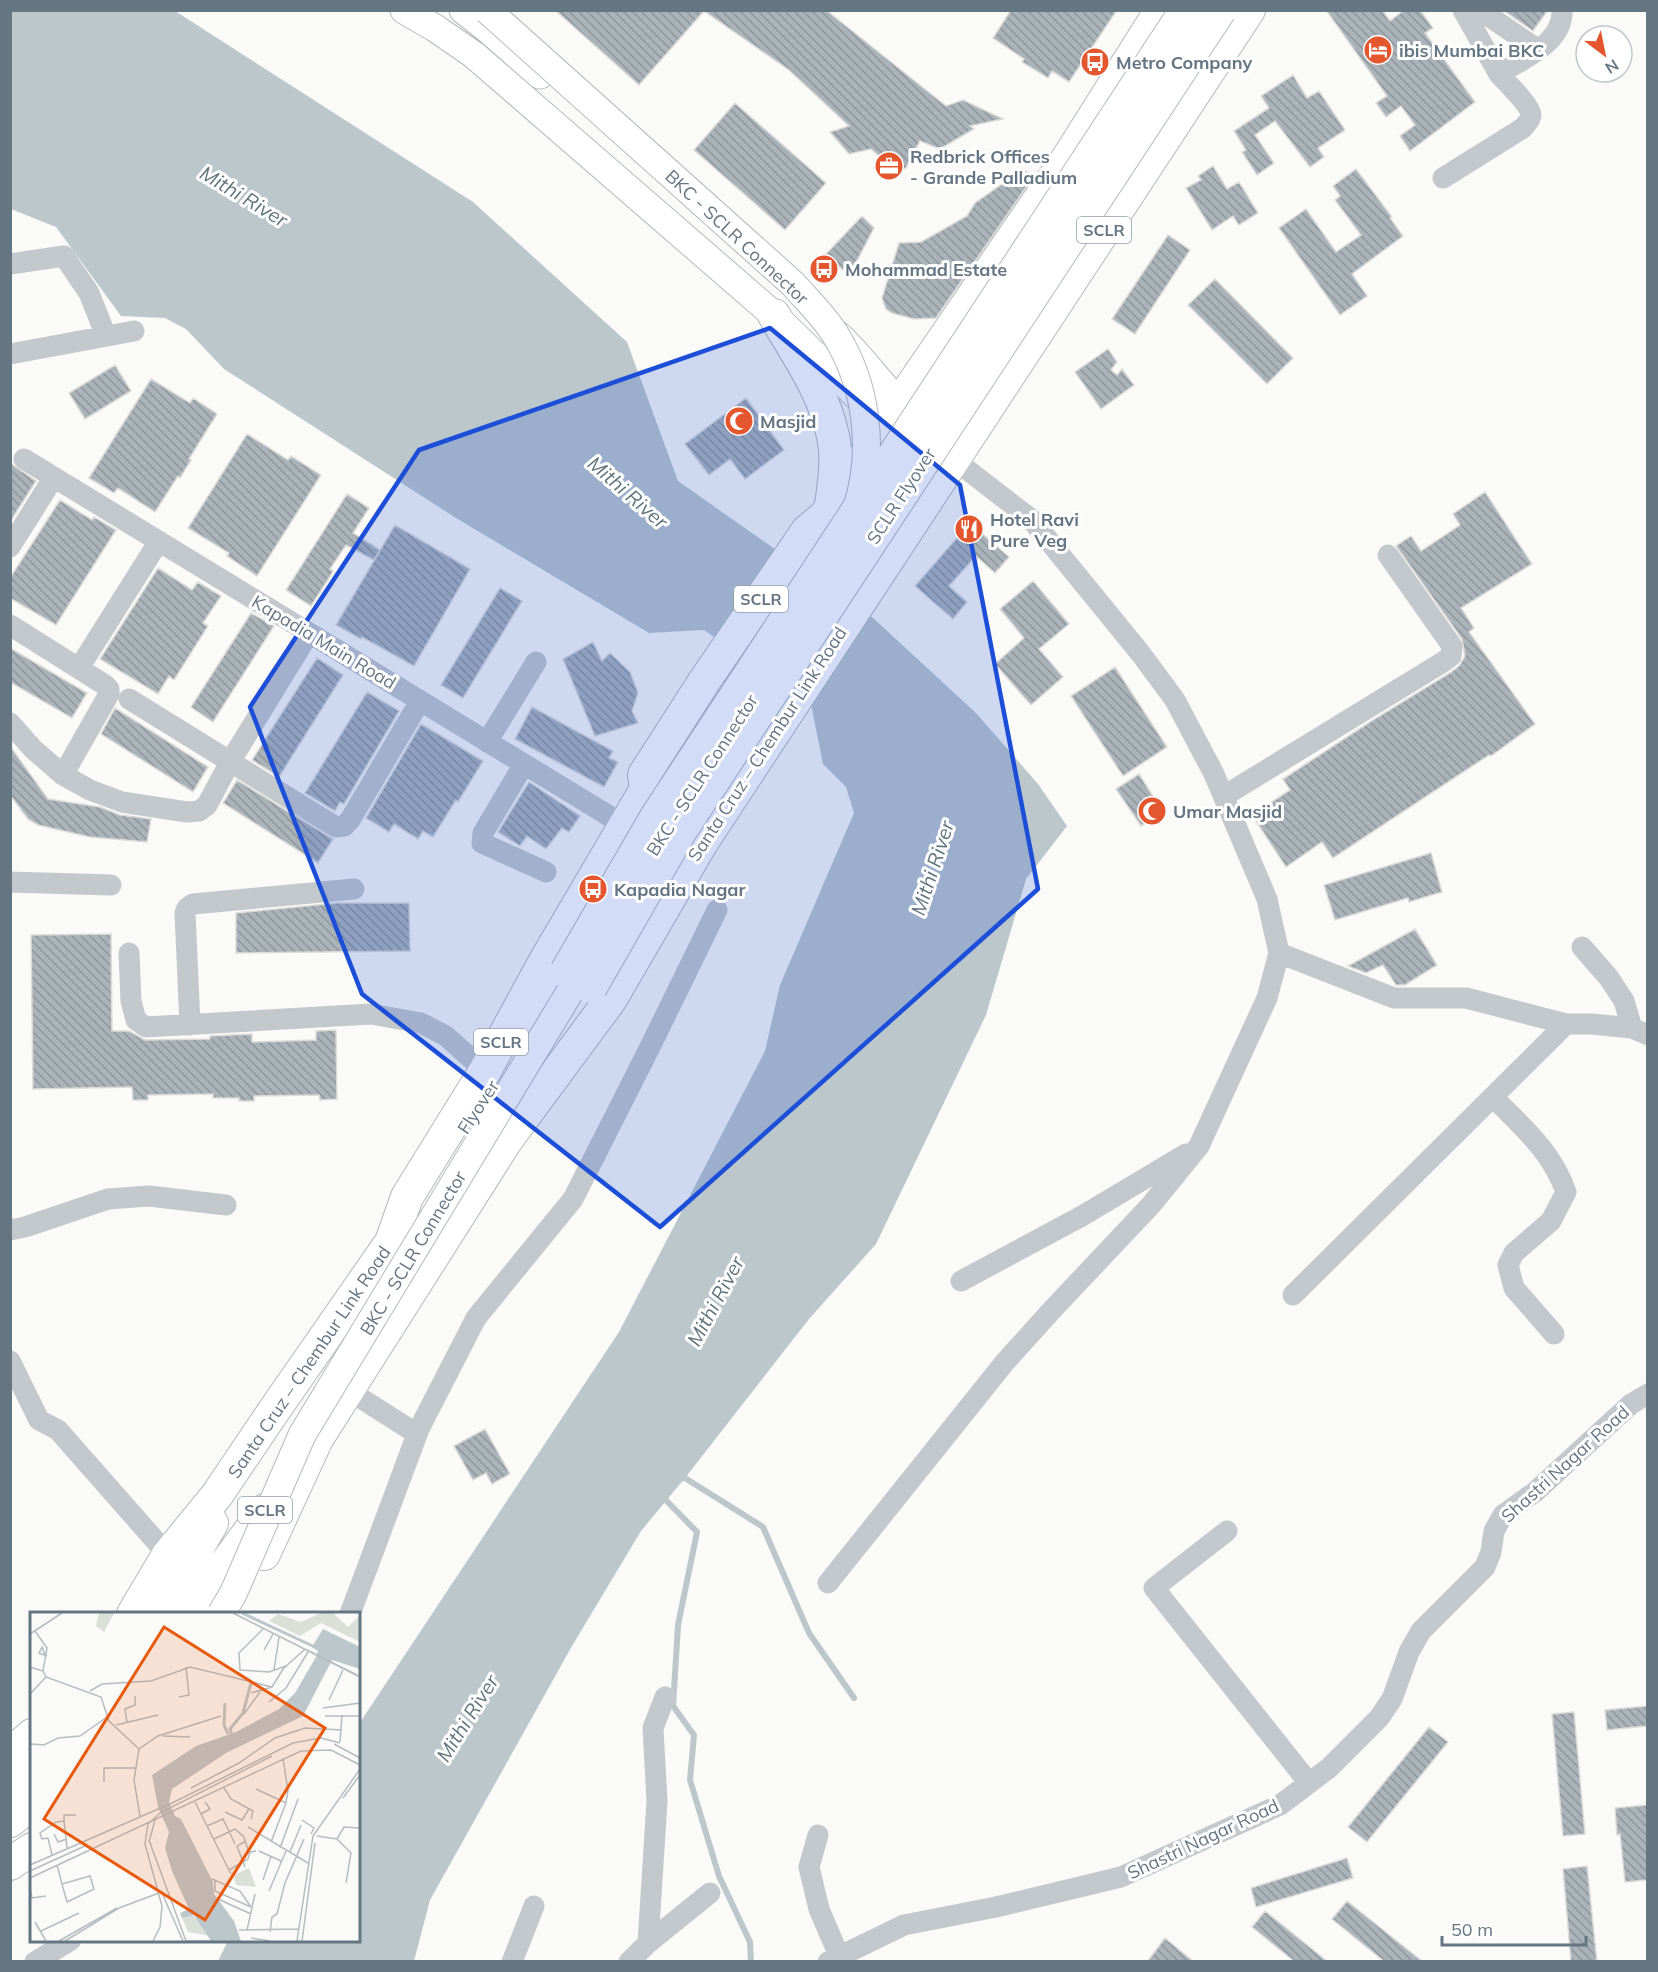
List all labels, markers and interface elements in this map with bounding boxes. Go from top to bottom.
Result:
north arrow [1574,24,1634,84]
hotel icon: ibis Mumbai BKC [1362,34,1394,66]
place label: ibis Mumbai BKC [1399,39,1544,62]
bus stop icon: Metro Company [1079,46,1111,78]
place label: Metro Company [1116,51,1252,74]
text: N [1602,55,1622,78]
place label: Redbrick Offices - Grande Palladium [910,145,1077,189]
office icon: Redbrick Offices - Grande Palladium [873,150,905,182]
water label: Mithi River [196,160,293,232]
street label: BKC - SCLR Connector [660,165,814,310]
road number: SCLR [1077,217,1131,243]
bus stop icon: Mohammad Estate [808,253,840,285]
place label: Mohammad Estate [845,258,1007,281]
mosque icon: Masjid [723,405,755,437]
place label: Masjid [760,410,816,433]
street label: SCLR Flyover [861,443,941,548]
water label: Mithi River [583,450,674,534]
place label: Hotel Ravi Pure Veg [990,508,1079,552]
restaurant icon: Hotel Ravi Pure Veg [953,513,985,545]
road number: SCLR [734,586,788,612]
street label: Kapadia Main Road [248,590,400,694]
street label: Santa Cruz – Chembur Link Road [682,622,852,866]
street label: BKC - SCLR Connector [641,690,763,860]
mosque icon: Umar Masjid [1136,795,1168,827]
place label: Umar Masjid [1173,800,1282,823]
water label: Mithi River [905,817,959,918]
bus stop icon: Kapadia Nagar [577,873,609,905]
place label: Kapadia Nagar [614,878,747,901]
road number: SCLR [474,1029,528,1055]
street label: Flyover [452,1075,504,1138]
street label: BKC - SCLR Connector [355,1166,471,1339]
street label: Santa Cruz – Chembur Link Road [223,1242,395,1482]
water label: Mithi River [681,1251,749,1350]
street label: Shastri Nagar Road [1496,1400,1634,1528]
road number: SCLR [238,1497,292,1523]
inset map [30,1612,360,1942]
water label: Mithi River [430,1669,504,1766]
street label: Shastri Nagar Road [1124,1794,1282,1884]
scale bar [1442,1909,1586,1947]
text: 50 m [1451,1918,1493,1941]

